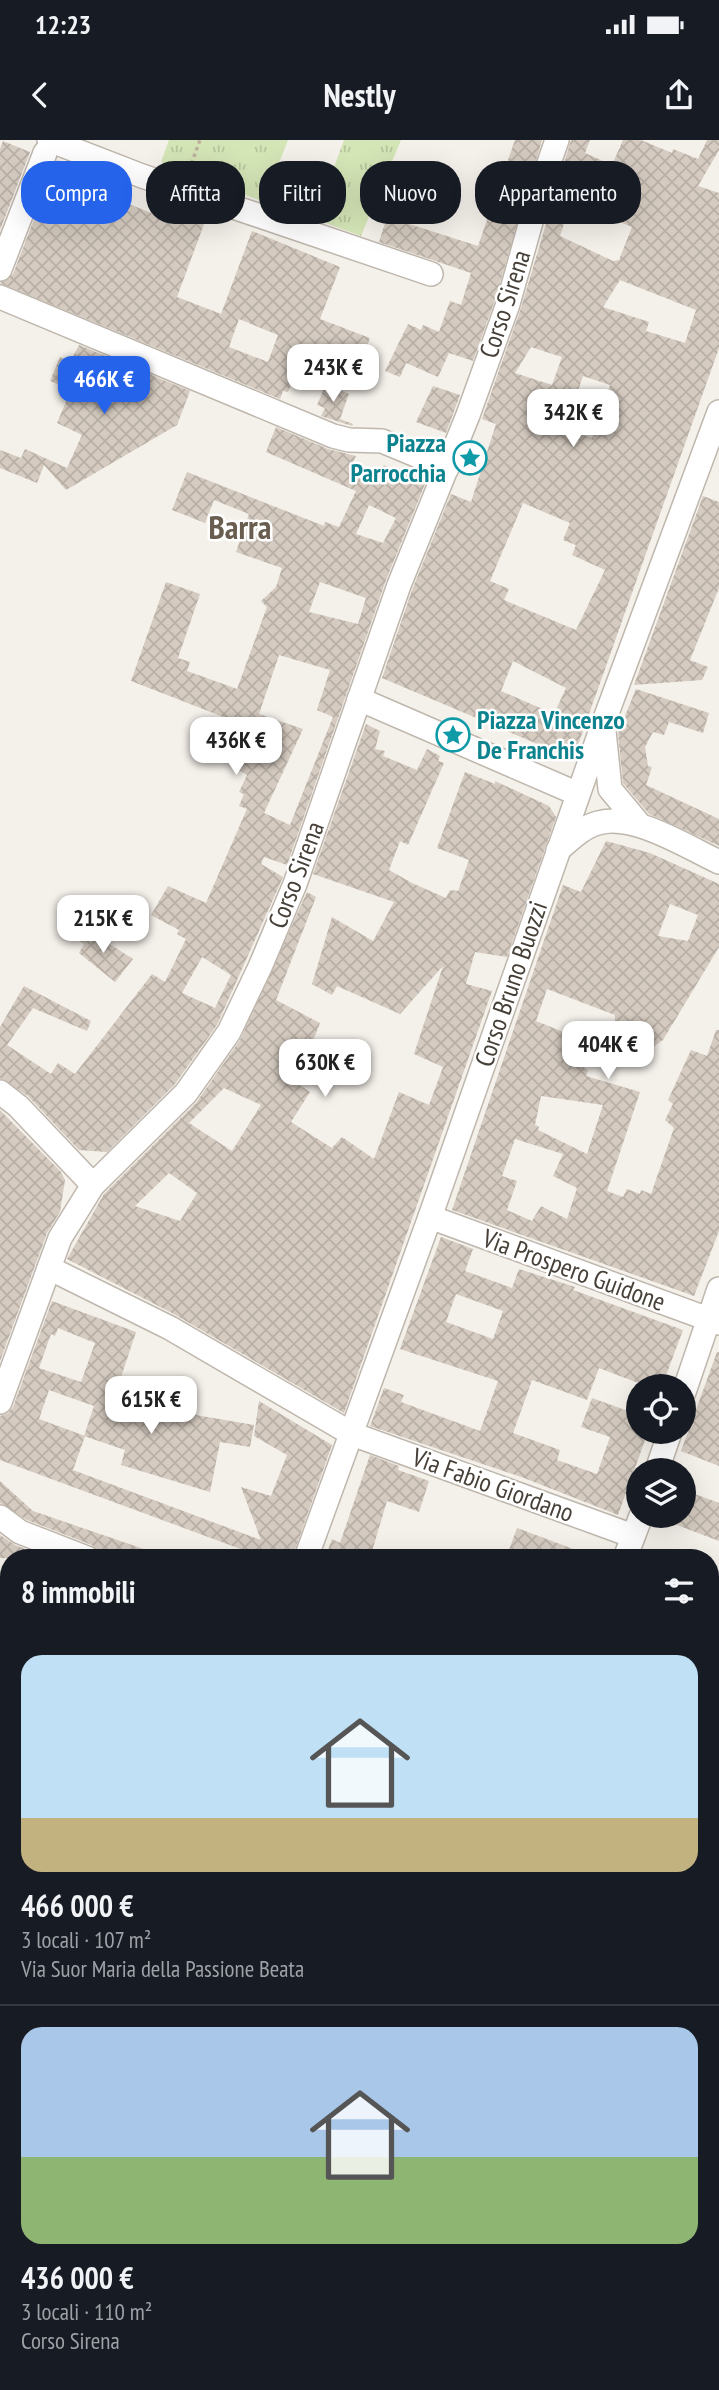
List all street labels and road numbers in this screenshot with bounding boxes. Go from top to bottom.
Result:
street label: Corso Sirena [472,246,537,362]
street label: Corso Sirena [260,817,331,933]
street label: Corso Bruno Buozzi [467,897,554,1071]
street label: Via Prospero Guidone [477,1221,670,1318]
street label: Via Fabio Giordano [407,1440,578,1529]

